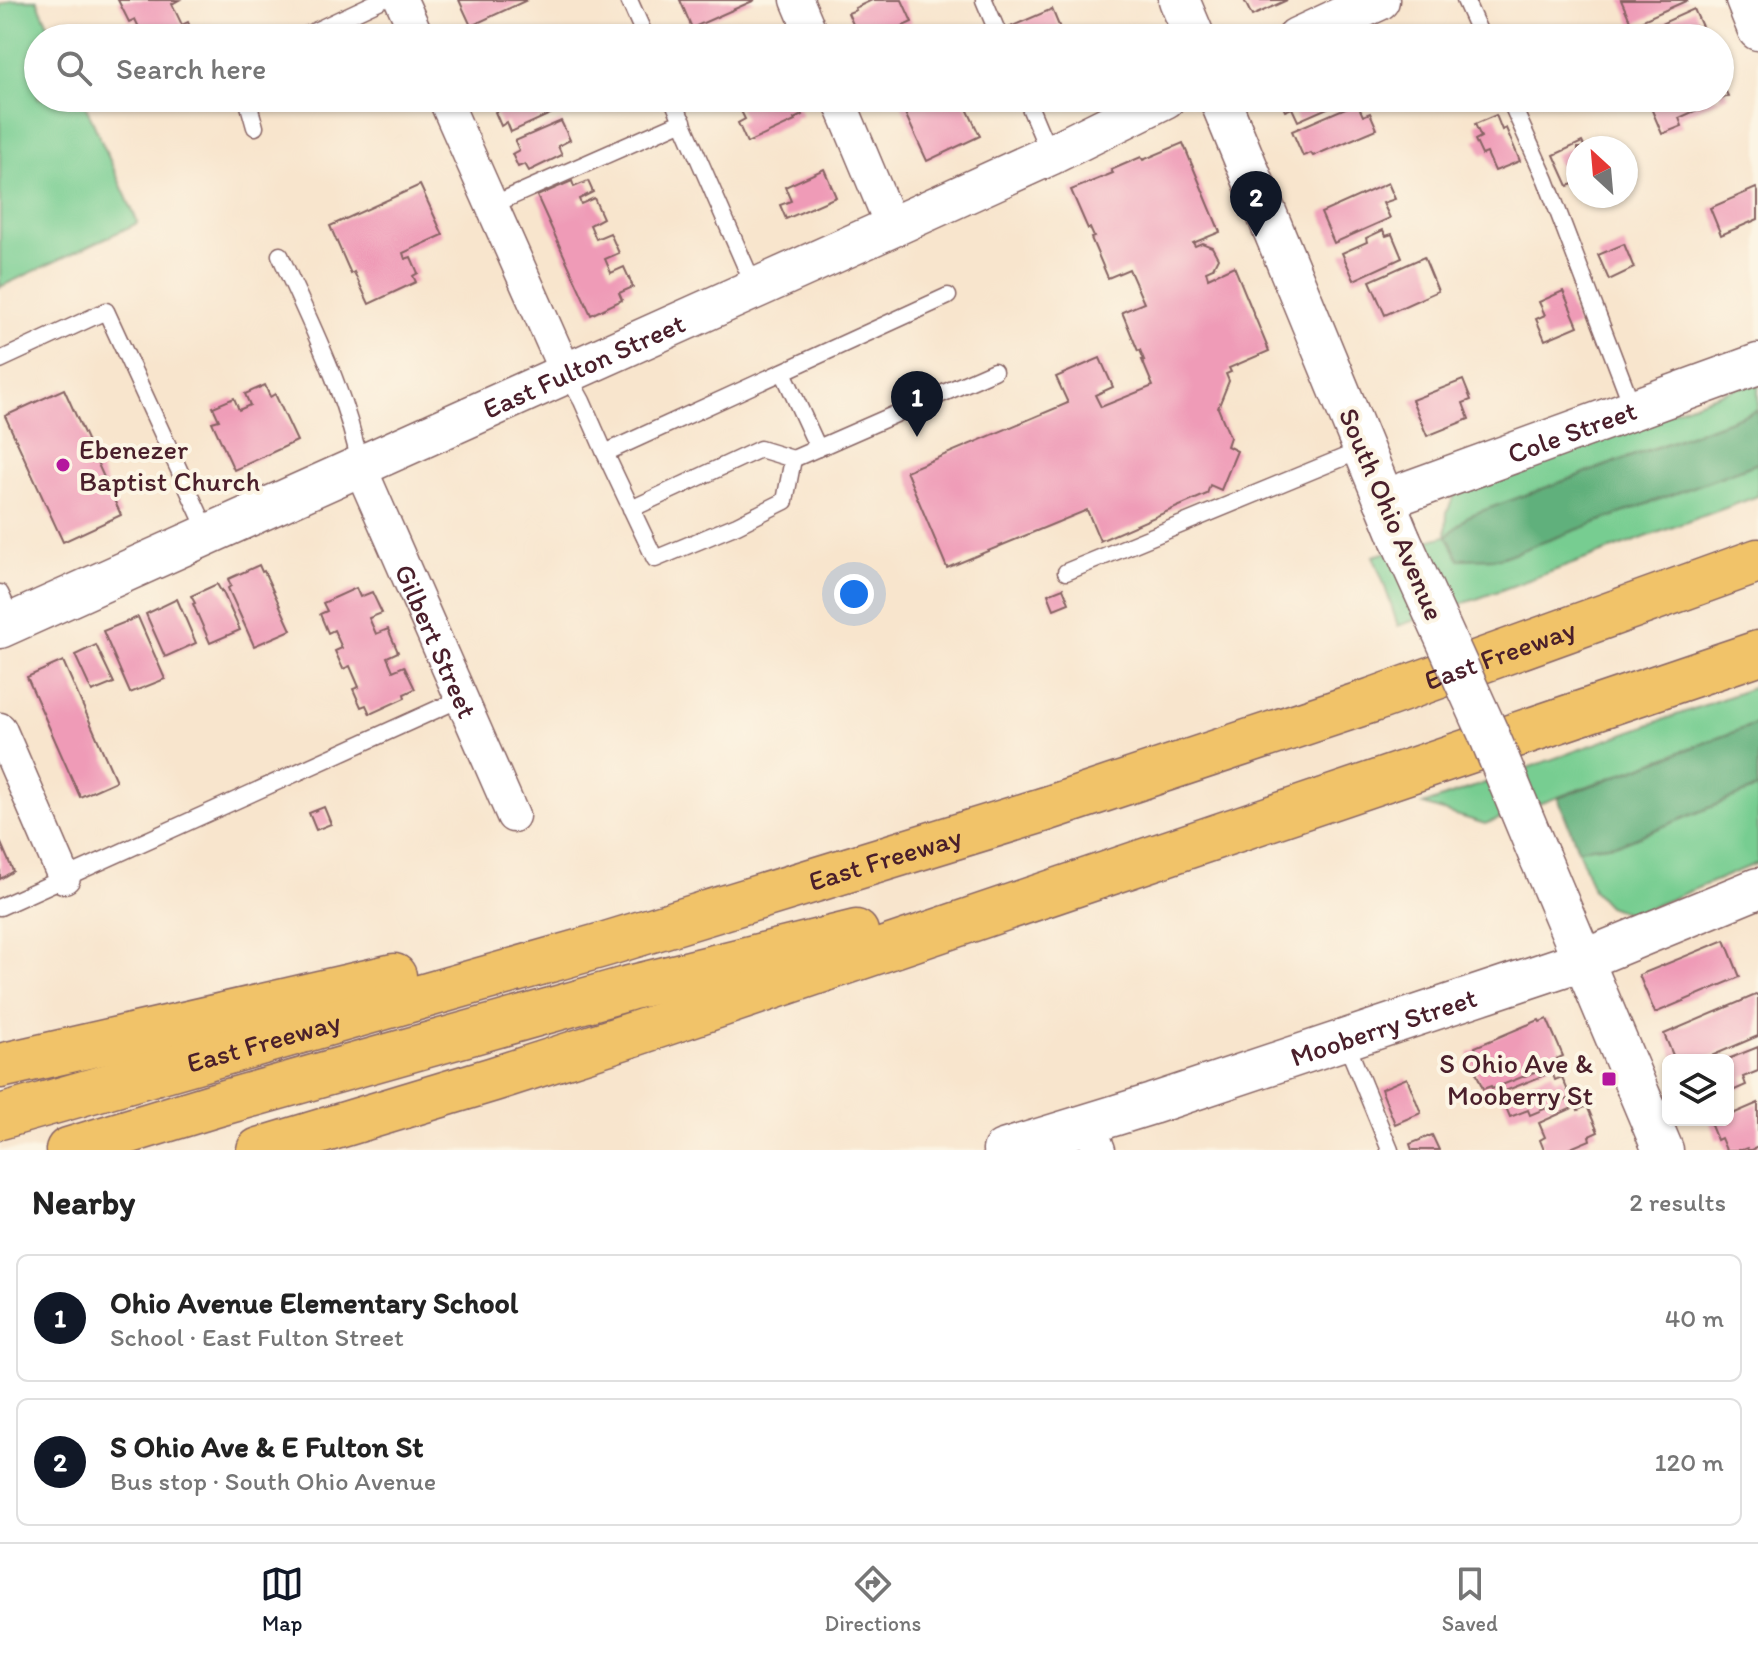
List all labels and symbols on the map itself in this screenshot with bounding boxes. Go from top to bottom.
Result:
north arrow [1566,136,1638,208]
pin: 2 [1230,171,1282,237]
street label: East Fulton Street [478,305,690,426]
pin: 1 [891,371,943,437]
street label: Cole Street [1503,393,1641,471]
street label: South Ohio Avenue [1332,403,1452,625]
place label: Ebenezer Baptist Church [79,432,260,498]
marker: Ebenezer Baptist Church [54,456,72,474]
street label: Gilbert Street [388,559,485,723]
your location [834,574,874,614]
street label: East Freeway [1420,611,1580,697]
street label: East Freeway [804,819,966,898]
street label: Mooberry Street [1286,980,1481,1074]
street label: East Freeway [183,1004,344,1080]
place label: S Ohio Ave & Mooberry St [1439,1046,1593,1112]
marker: S Ohio Ave & Mooberry St [1600,1070,1618,1088]

